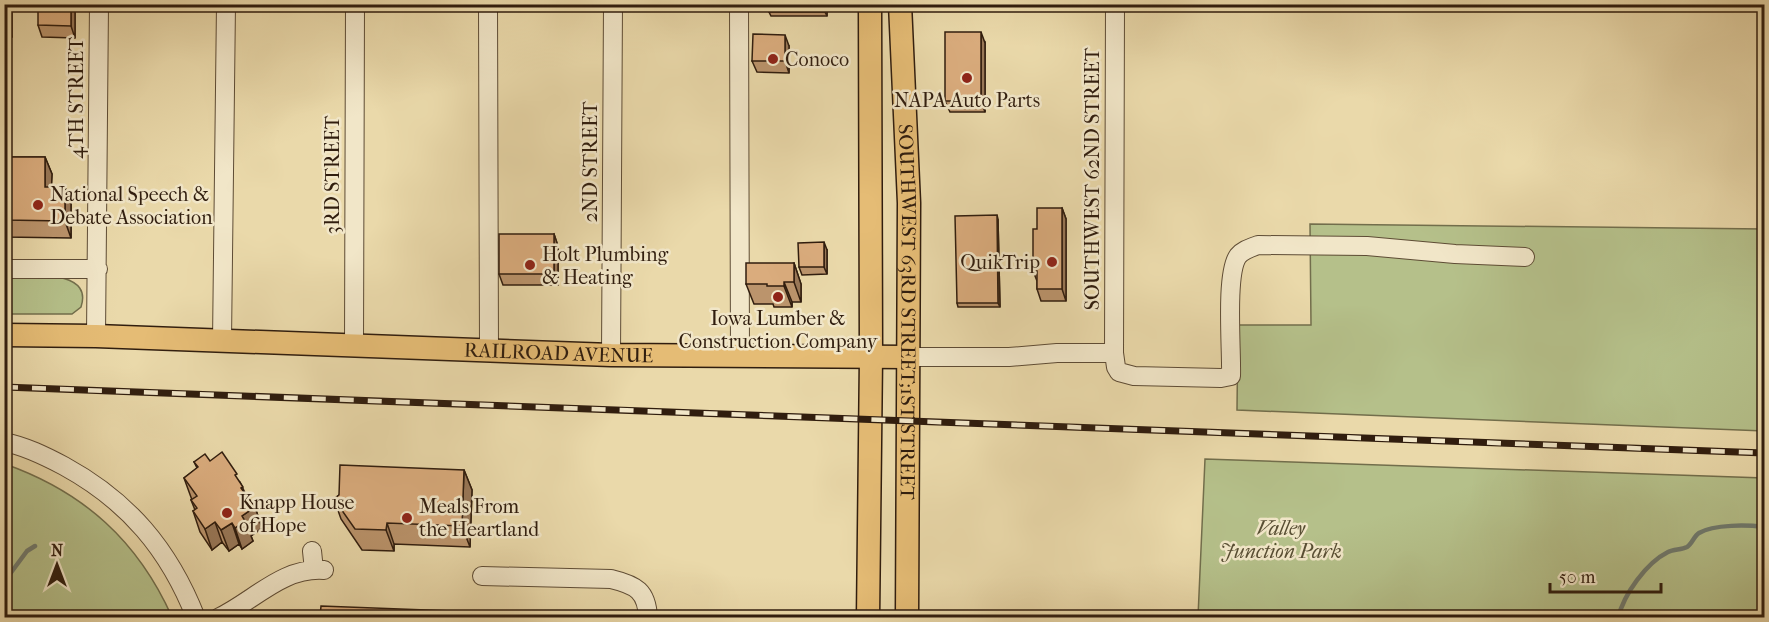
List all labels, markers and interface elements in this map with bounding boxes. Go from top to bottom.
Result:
street label: 4TH STREET [65,37,88,159]
street label: SOUTHWEST 62ND STREET [1081,47,1104,310]
place label: Conoco [785,48,849,71]
marker: Conoco [766,52,780,66]
marker: NAPA Auto Parts [960,71,974,85]
place label: NAPA Auto Parts [894,89,1040,112]
street label: 2ND STREET [579,101,602,223]
street label: 3RD STREET [321,115,344,234]
street label: SOUTHWEST 63RD STREET;1ST STREET [893,123,920,500]
place label: National Speech & Debate Association [50,183,213,229]
marker: National Speech & Debate Association [31,198,45,212]
place label: Holt Plumbing & Heating [542,243,669,289]
place label: QuikTrip [960,251,1040,274]
marker: QuikTrip [1045,255,1059,269]
marker: Holt Plumbing & Heating [523,258,537,272]
marker: Iowa Lumber & Construction Company [771,290,785,304]
place label: Iowa Lumber & Construction Company [679,307,879,353]
street label: RAILROAD AVENUE [464,339,653,367]
place label: Knapp House of Hope [239,491,355,537]
place label: Meals From the Heartland [419,495,540,541]
marker: Knapp House of Hope [220,506,234,520]
marker: Meals From the Heartland [400,511,414,525]
park label: Valley Junction Park [1220,517,1342,563]
north arrow [27,535,87,595]
text: N [51,541,64,560]
scale bar [1550,556,1661,594]
text: 50 m [1559,567,1596,588]

